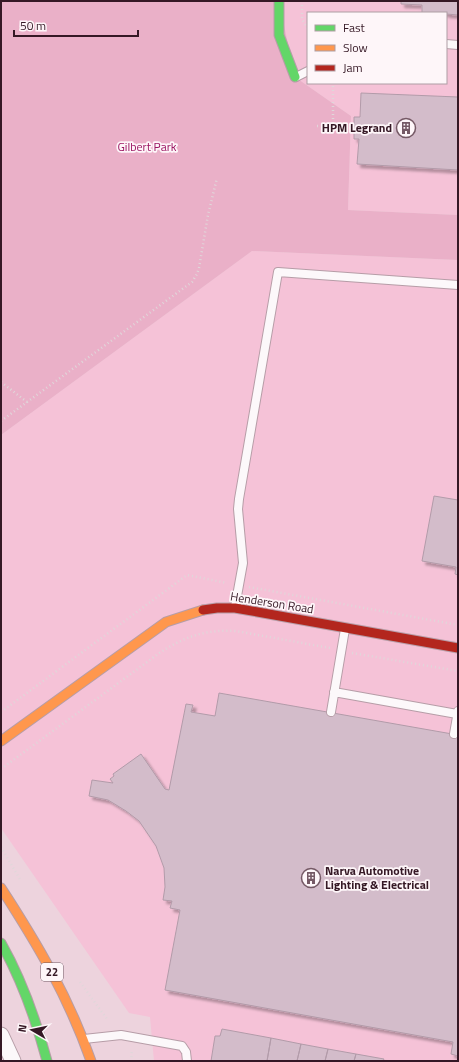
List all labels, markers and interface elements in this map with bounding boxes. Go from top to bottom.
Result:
scale bar [14,12,138,38]
legend [307,12,447,84]
text: 50 m [20,16,46,35]
text: Fast [343,18,366,37]
text: Slow [343,38,368,57]
text: Jam [343,58,363,77]
building icon: HPM Legrand [395,117,417,139]
place label: HPM Legrand [322,118,392,137]
park label: Gilbert Park [117,137,177,156]
street label: Henderson Road [229,587,315,618]
place label: Narva Automotive Lighting & Electrical [325,861,429,894]
building icon: Narva Automotive Lighting & Electrical [300,867,322,889]
road number: 22 [41,963,63,981]
north arrow [12,1010,52,1050]
text: N [14,1023,31,1033]

